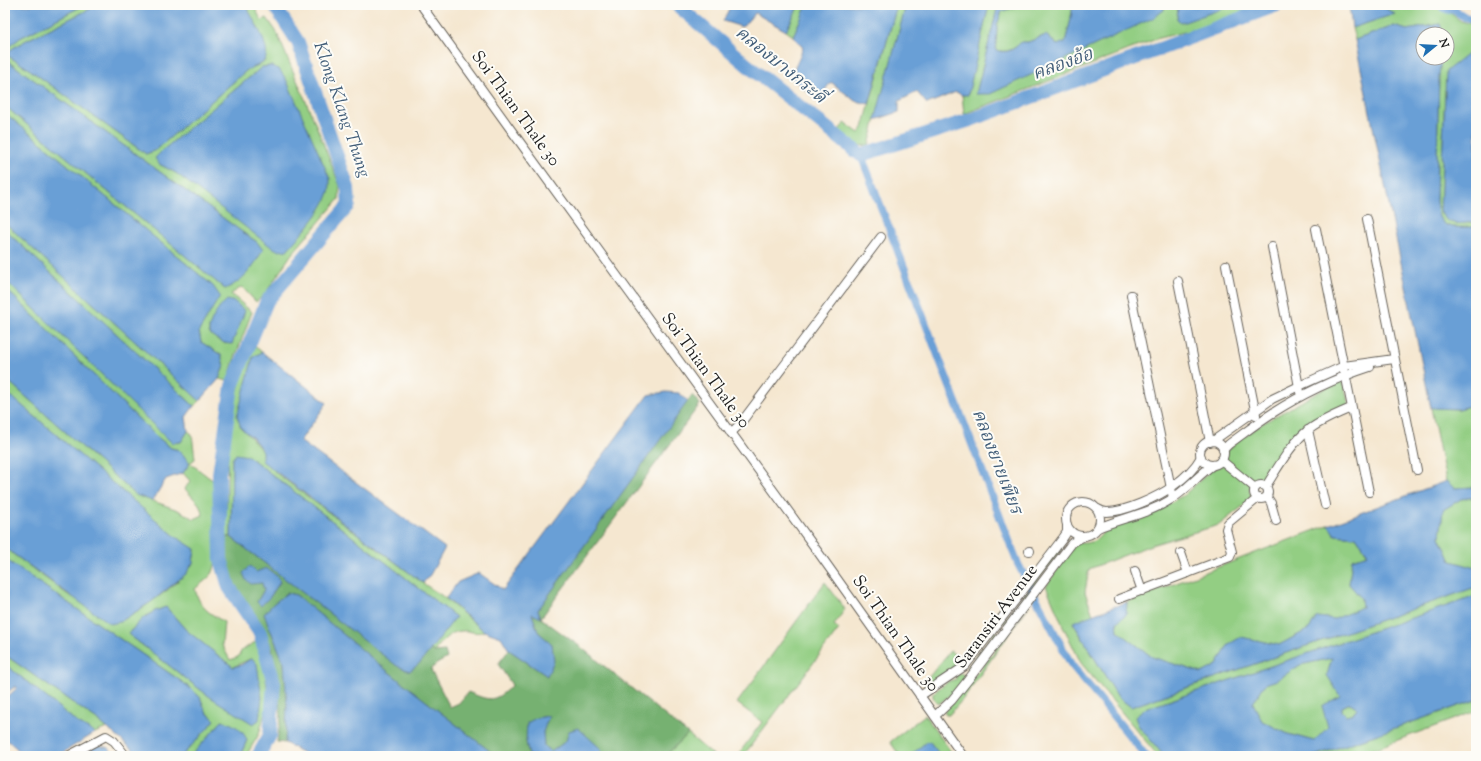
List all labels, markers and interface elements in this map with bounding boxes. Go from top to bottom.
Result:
water label: คลองบางกระดี่ [729,19,836,113]
north arrow [1415,26,1455,66]
text: N [1434,36,1453,50]
water label: Klong Klang Thung [306,38,377,182]
water label: คลองอ้อ [1029,42,1097,88]
street label: Soi Thian Thale 30 [465,46,565,172]
street label: Soi Thian Thale 30 [655,308,755,434]
water label: คลองยายเพียร [964,406,1029,520]
street label: Saransiri Avenue [950,560,1044,674]
street label: Soi Thian Thale 30 [846,571,944,697]

